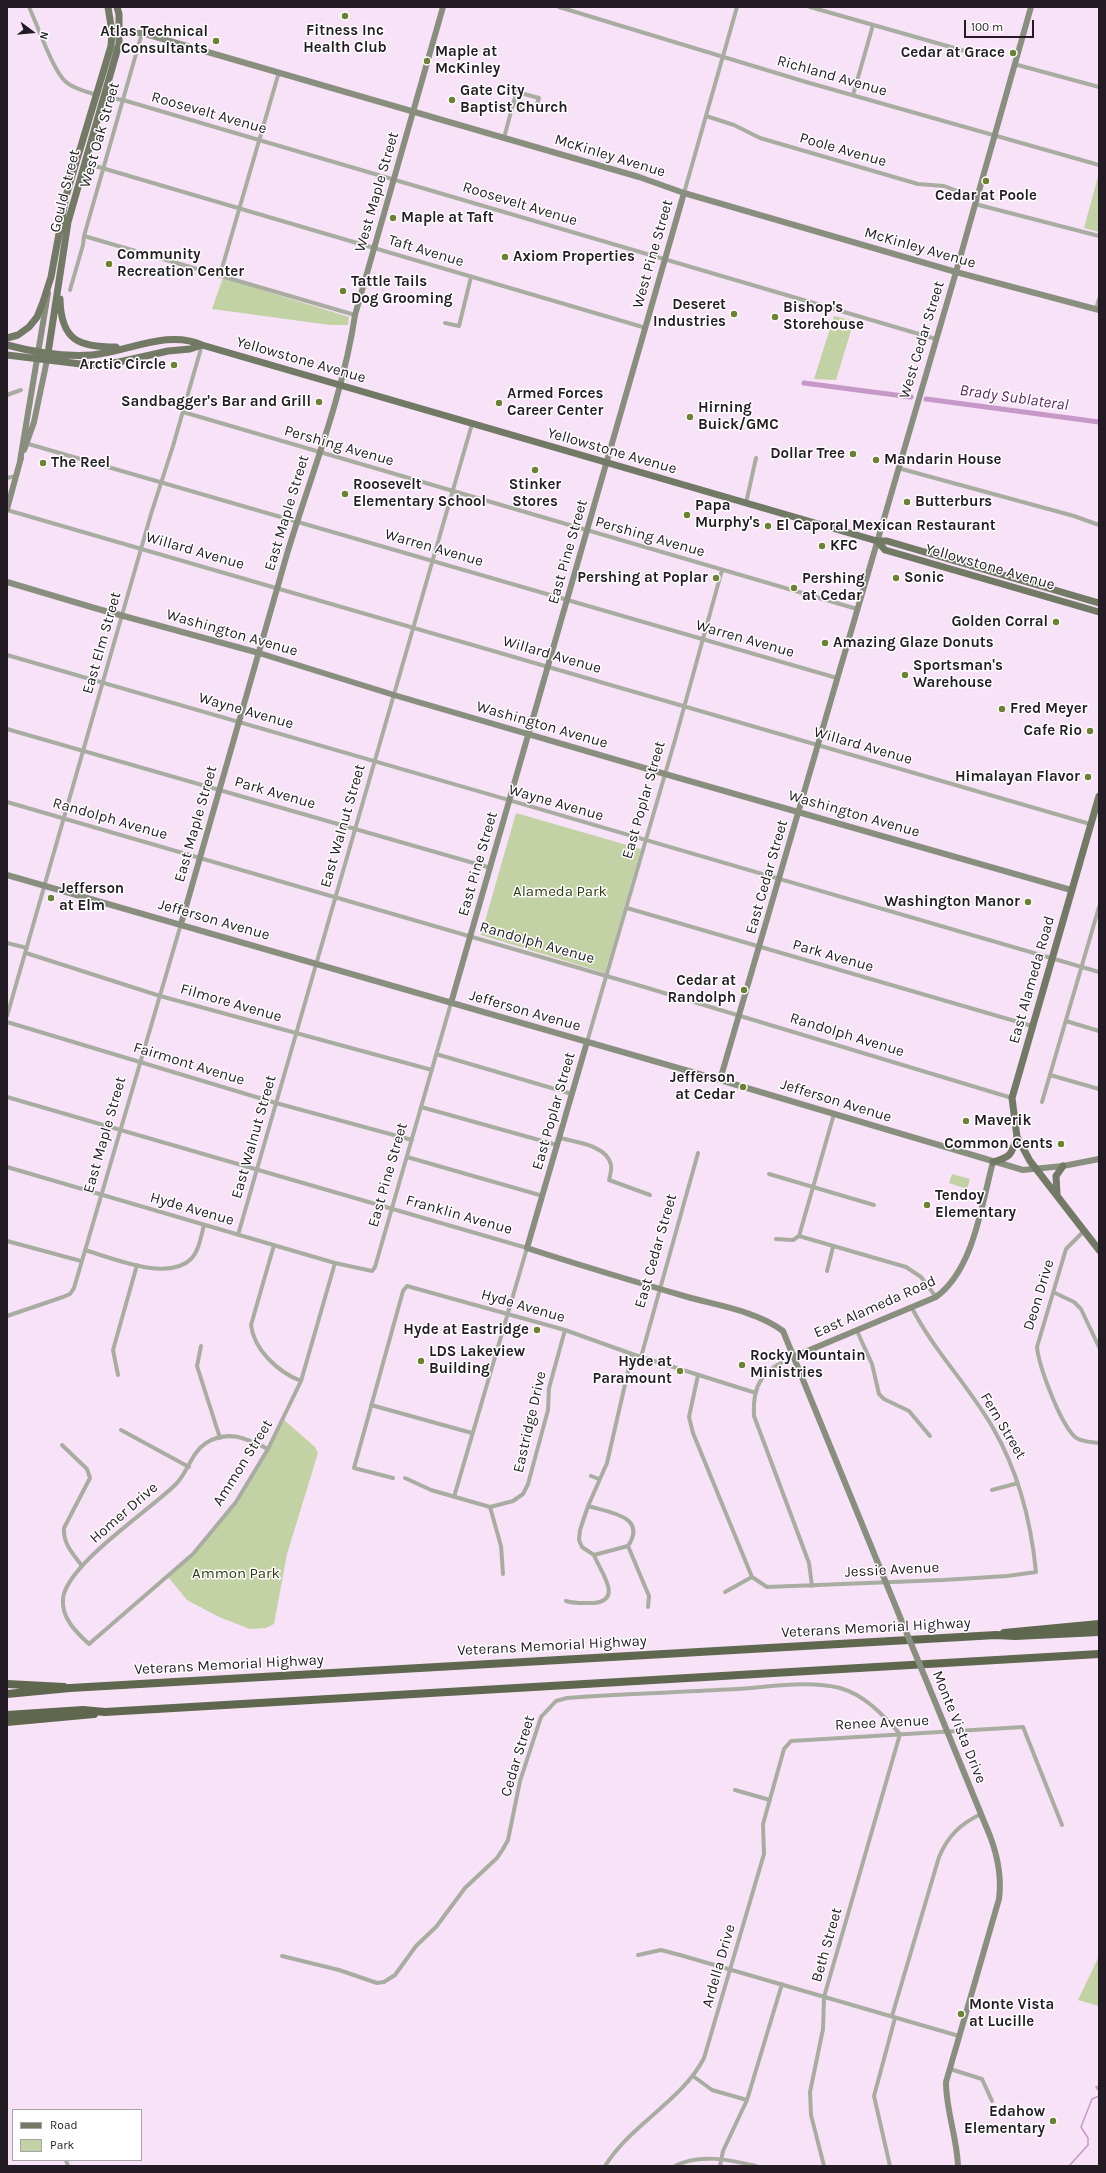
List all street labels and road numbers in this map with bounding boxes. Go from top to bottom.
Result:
street label: Richland Avenue [775,52,889,100]
street label: West Oak Street [76,80,124,190]
street label: Roosevelt Avenue [149,88,269,138]
street label: Poole Avenue [797,129,889,171]
street label: West Maple Street [351,130,403,254]
street label: McKinley Avenue [552,131,668,181]
street label: Gould Street [46,148,84,234]
street label: Roosevelt Avenue [460,178,580,230]
street label: West Pine Street [629,198,677,310]
street label: McKinley Avenue [862,224,978,272]
street label: Taft Avenue [386,231,466,271]
street label: West Cedar Street [896,279,948,401]
street label: Yellowstone Avenue [234,333,368,387]
street label: Pershing Avenue [282,422,396,470]
street label: Yellowstone Avenue [545,424,679,478]
street label: East Maple Street [261,453,313,573]
street label: East Pine Street [544,498,592,606]
street label: Pershing Avenue [593,513,707,561]
street label: Warren Avenue [383,525,485,571]
street label: Willard Avenue [144,528,246,574]
street label: Yellowstone Avenue [923,540,1057,594]
street label: East Elm Street [79,590,125,696]
street label: Washington Avenue [164,606,300,660]
street label: Warren Avenue [694,616,796,662]
street label: Willard Avenue [501,632,603,678]
street label: Wayne Avenue [196,689,296,733]
street label: Washington Avenue [474,698,610,752]
street label: Willard Avenue [812,723,914,769]
street label: East Poplar Street [619,739,669,861]
street label: East Walnut Street [317,762,369,890]
street label: East Maple Street [171,764,221,884]
street label: Park Avenue [232,773,318,813]
street label: Wayne Avenue [506,781,606,825]
street label: Washington Avenue [786,787,922,841]
street label: Randolph Avenue [51,794,169,844]
street label: East Pine Street [454,810,502,918]
street label: East Cedar Street [742,818,792,936]
street label: Jefferson Avenue [156,895,272,945]
street label: East Alameda Road [1005,914,1059,1046]
street label: Randolph Avenue [478,918,596,968]
street label: Park Avenue [790,936,876,976]
street label: Filmore Avenue [178,980,284,1026]
street label: Jefferson Avenue [467,986,583,1036]
street label: Randolph Avenue [788,1009,906,1061]
street label: Fairmont Avenue [131,1039,247,1089]
street label: East Poplar Street [529,1050,579,1172]
street label: East Walnut Street [228,1073,280,1201]
street label: East Maple Street [80,1075,130,1195]
street label: Jefferson Avenue [778,1076,894,1126]
street label: East Pine Street [364,1121,412,1229]
street label: Hyde Avenue [148,1188,236,1230]
street label: Franklin Avenue [404,1191,514,1239]
street label: East Cedar Street [631,1192,681,1310]
street label: Deon Drive [1020,1257,1058,1333]
street label: East Alameda Road [811,1272,939,1342]
street label: Hyde Avenue [479,1285,567,1327]
street label: Eastridge Drive [510,1369,550,1475]
street label: Fern Street [976,1389,1030,1463]
street label: Ammon Street [209,1416,277,1510]
street label: Homer Drive [86,1479,162,1547]
street label: Jessie Avenue [844,1559,940,1581]
street label: Veterans Memorial Highway [781,1614,971,1642]
street label: Veterans Memorial Highway [457,1632,647,1660]
street label: Veterans Memorial Highway [134,1651,324,1679]
street label: Monte Vista Drive [928,1668,990,1786]
street label: Renee Avenue [834,1712,930,1734]
street label: Cedar Street [497,1713,539,1799]
street label: Beth Street [808,1906,846,1984]
street label: Ardella Drive [699,1922,739,2010]

